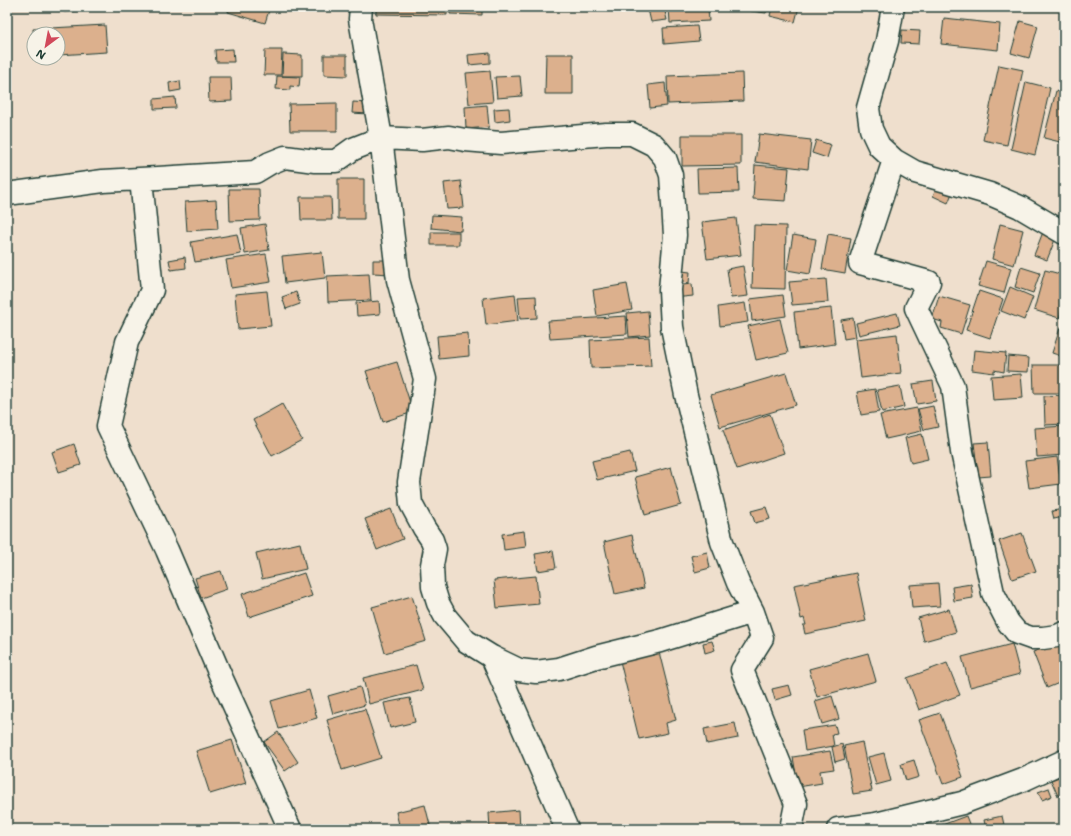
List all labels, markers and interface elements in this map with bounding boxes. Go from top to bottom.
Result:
north arrow [26,26,66,66]
text: N [33,45,49,63]

